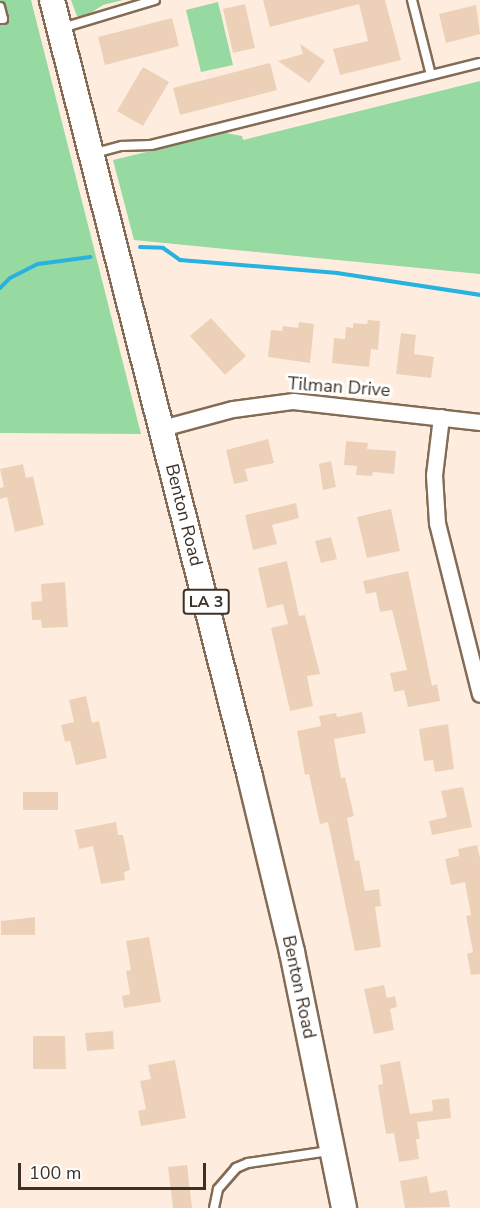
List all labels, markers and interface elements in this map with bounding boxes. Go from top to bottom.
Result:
street label: Tilman Drive [287,373,391,401]
street label: Benton Road [161,461,207,569]
road number: LA 3 [182,589,230,615]
street label: Benton Road [278,933,320,1041]
scale bar [21,1151,208,1189]
text: 100 m [29,1161,81,1185]

